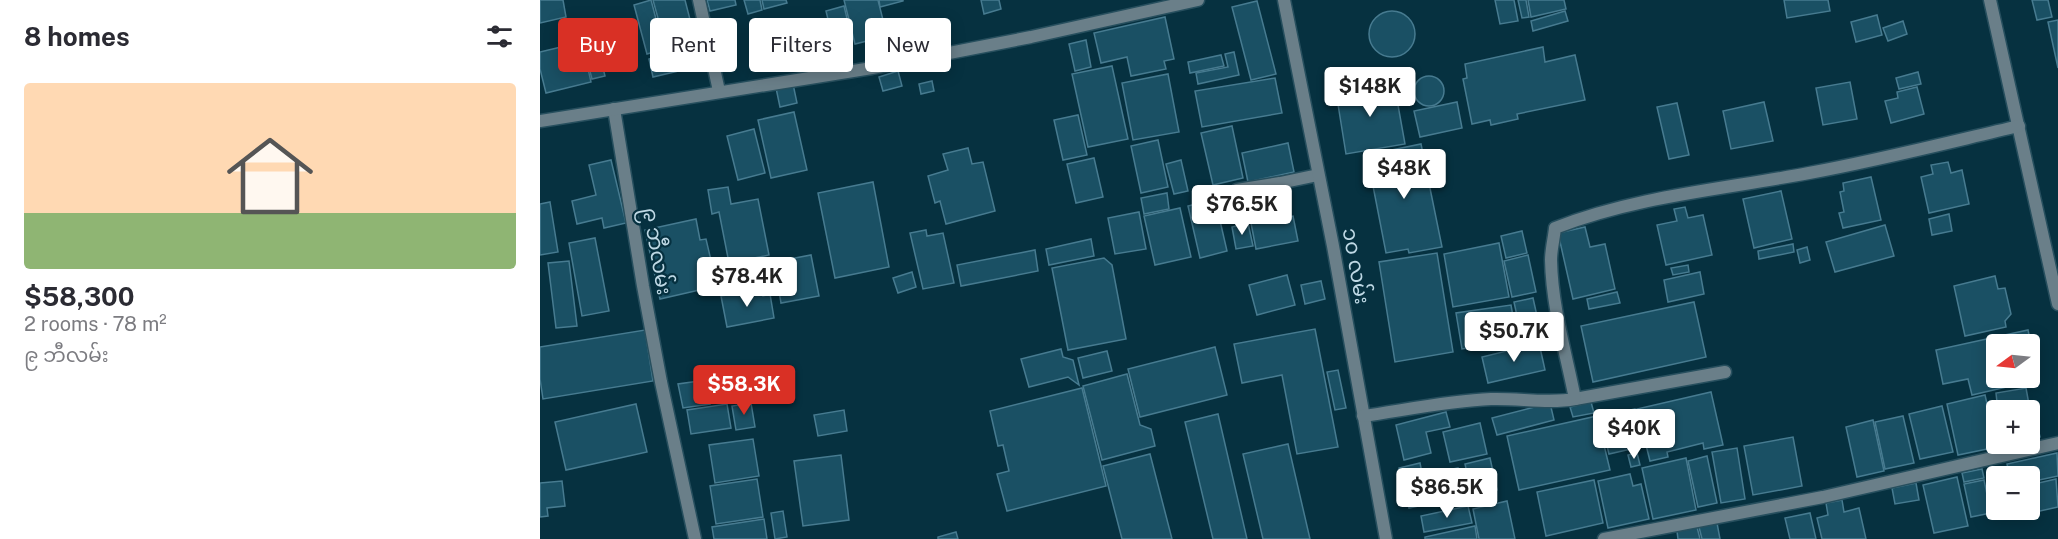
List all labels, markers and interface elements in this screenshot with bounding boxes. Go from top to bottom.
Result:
chip: Buy [558,18,638,72]
chip: Rent [650,18,737,72]
chip: Filters [749,18,853,72]
chip: New [865,18,951,72]
icon: filters [483,20,516,53]
text: 8 homes [24,21,130,52]
pin: $148K [1328,67,1412,118]
text: $148K [1338,74,1402,98]
icon: home [216,122,324,230]
pin: $48K [1368,149,1440,200]
text: $48K [1377,156,1431,180]
pin: $76.5K [1193,185,1291,236]
text: $76.5K [1206,192,1278,216]
street label: ၉ ဘီလမ်း [633,204,680,298]
street label: ၁၀ လမ်း [1337,225,1378,306]
pin: $78.4K [698,257,796,308]
text: $78.4K [711,264,783,288]
text: $58,300 [24,281,135,312]
text: 2 rooms · 78 m² [24,312,167,336]
pin: $50.7K [1465,312,1563,363]
text: $50.7K [1479,319,1549,343]
north arrow [1986,334,2040,388]
map controls [1986,334,2040,520]
text: ၉ ဘီလမ်း [24,343,109,367]
pin: $58.3K [695,365,793,416]
text: $58.3K [707,372,781,396]
button: + [1986,400,2040,454]
pin: $40K [1598,409,1670,460]
text: $40K [1607,416,1661,440]
button: − [1986,466,2040,520]
pin: $86.5K [1398,468,1496,519]
text: $86.5K [1410,475,1484,499]

